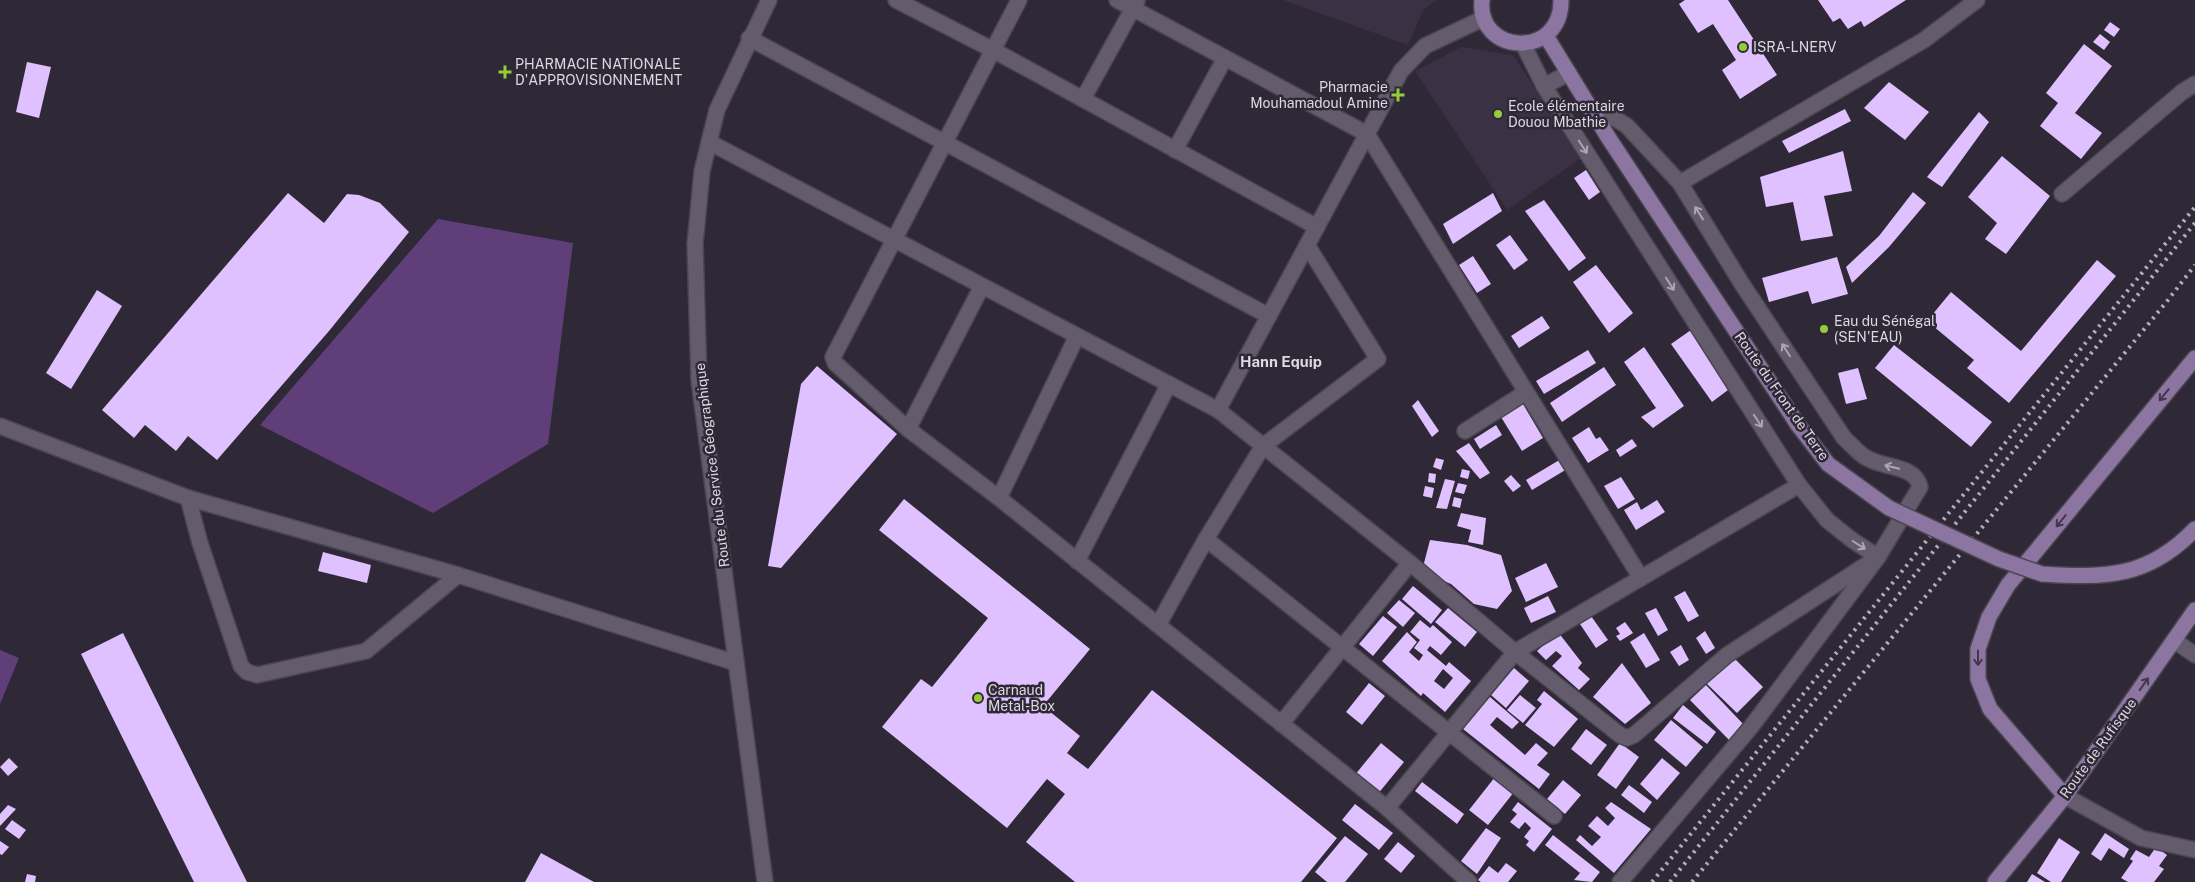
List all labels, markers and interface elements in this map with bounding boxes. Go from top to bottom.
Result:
place label: ISRA-LNERV [1753,39,1837,55]
marker: ISRA-LNERV [1737,41,1749,53]
place label: PHARMACIE NATIONALE D'APPROVISIONNEMENT [515,56,682,88]
marker: PHARMACIE NATIONALE D'APPROVISIONNEMENT [499,66,511,78]
place label: Pharmacie Mouhamadoul Amine [1250,79,1388,111]
marker: Pharmacie Mouhamadoul Amine [1392,89,1404,101]
place label: Ecole élémentaire Douou Mbathie [1508,98,1625,130]
marker: Ecole élémentaire Douou Mbathie [1492,108,1504,120]
one-way arrow [1578,139,1588,153]
one-way arrow [1693,207,1703,221]
one-way arrow [1665,276,1675,290]
place label: Eau du Sénégal (SEN'EAU) [1834,313,1935,345]
marker: Eau du Sénégal (SEN'EAU) [1818,323,1830,335]
street label: Route du Front de Terre [1732,329,1832,463]
one-way arrow [1781,344,1791,358]
district label: Hann Equip [1240,353,1322,370]
street label: Route du Service Géographique [692,362,732,568]
one-way arrow [2158,389,2170,402]
one-way arrow [1753,413,1763,427]
one-way arrow [1885,462,1901,471]
one-way arrow [2055,514,2066,527]
one-way arrow [1852,540,1866,550]
one-way arrow [1973,649,1983,665]
one-way arrow [2139,678,2149,692]
place label: Carnaud Metal-Box [988,682,1055,714]
marker: Carnaud Metal-Box [972,692,984,704]
street label: Route de Rufisque [2057,695,2140,801]

